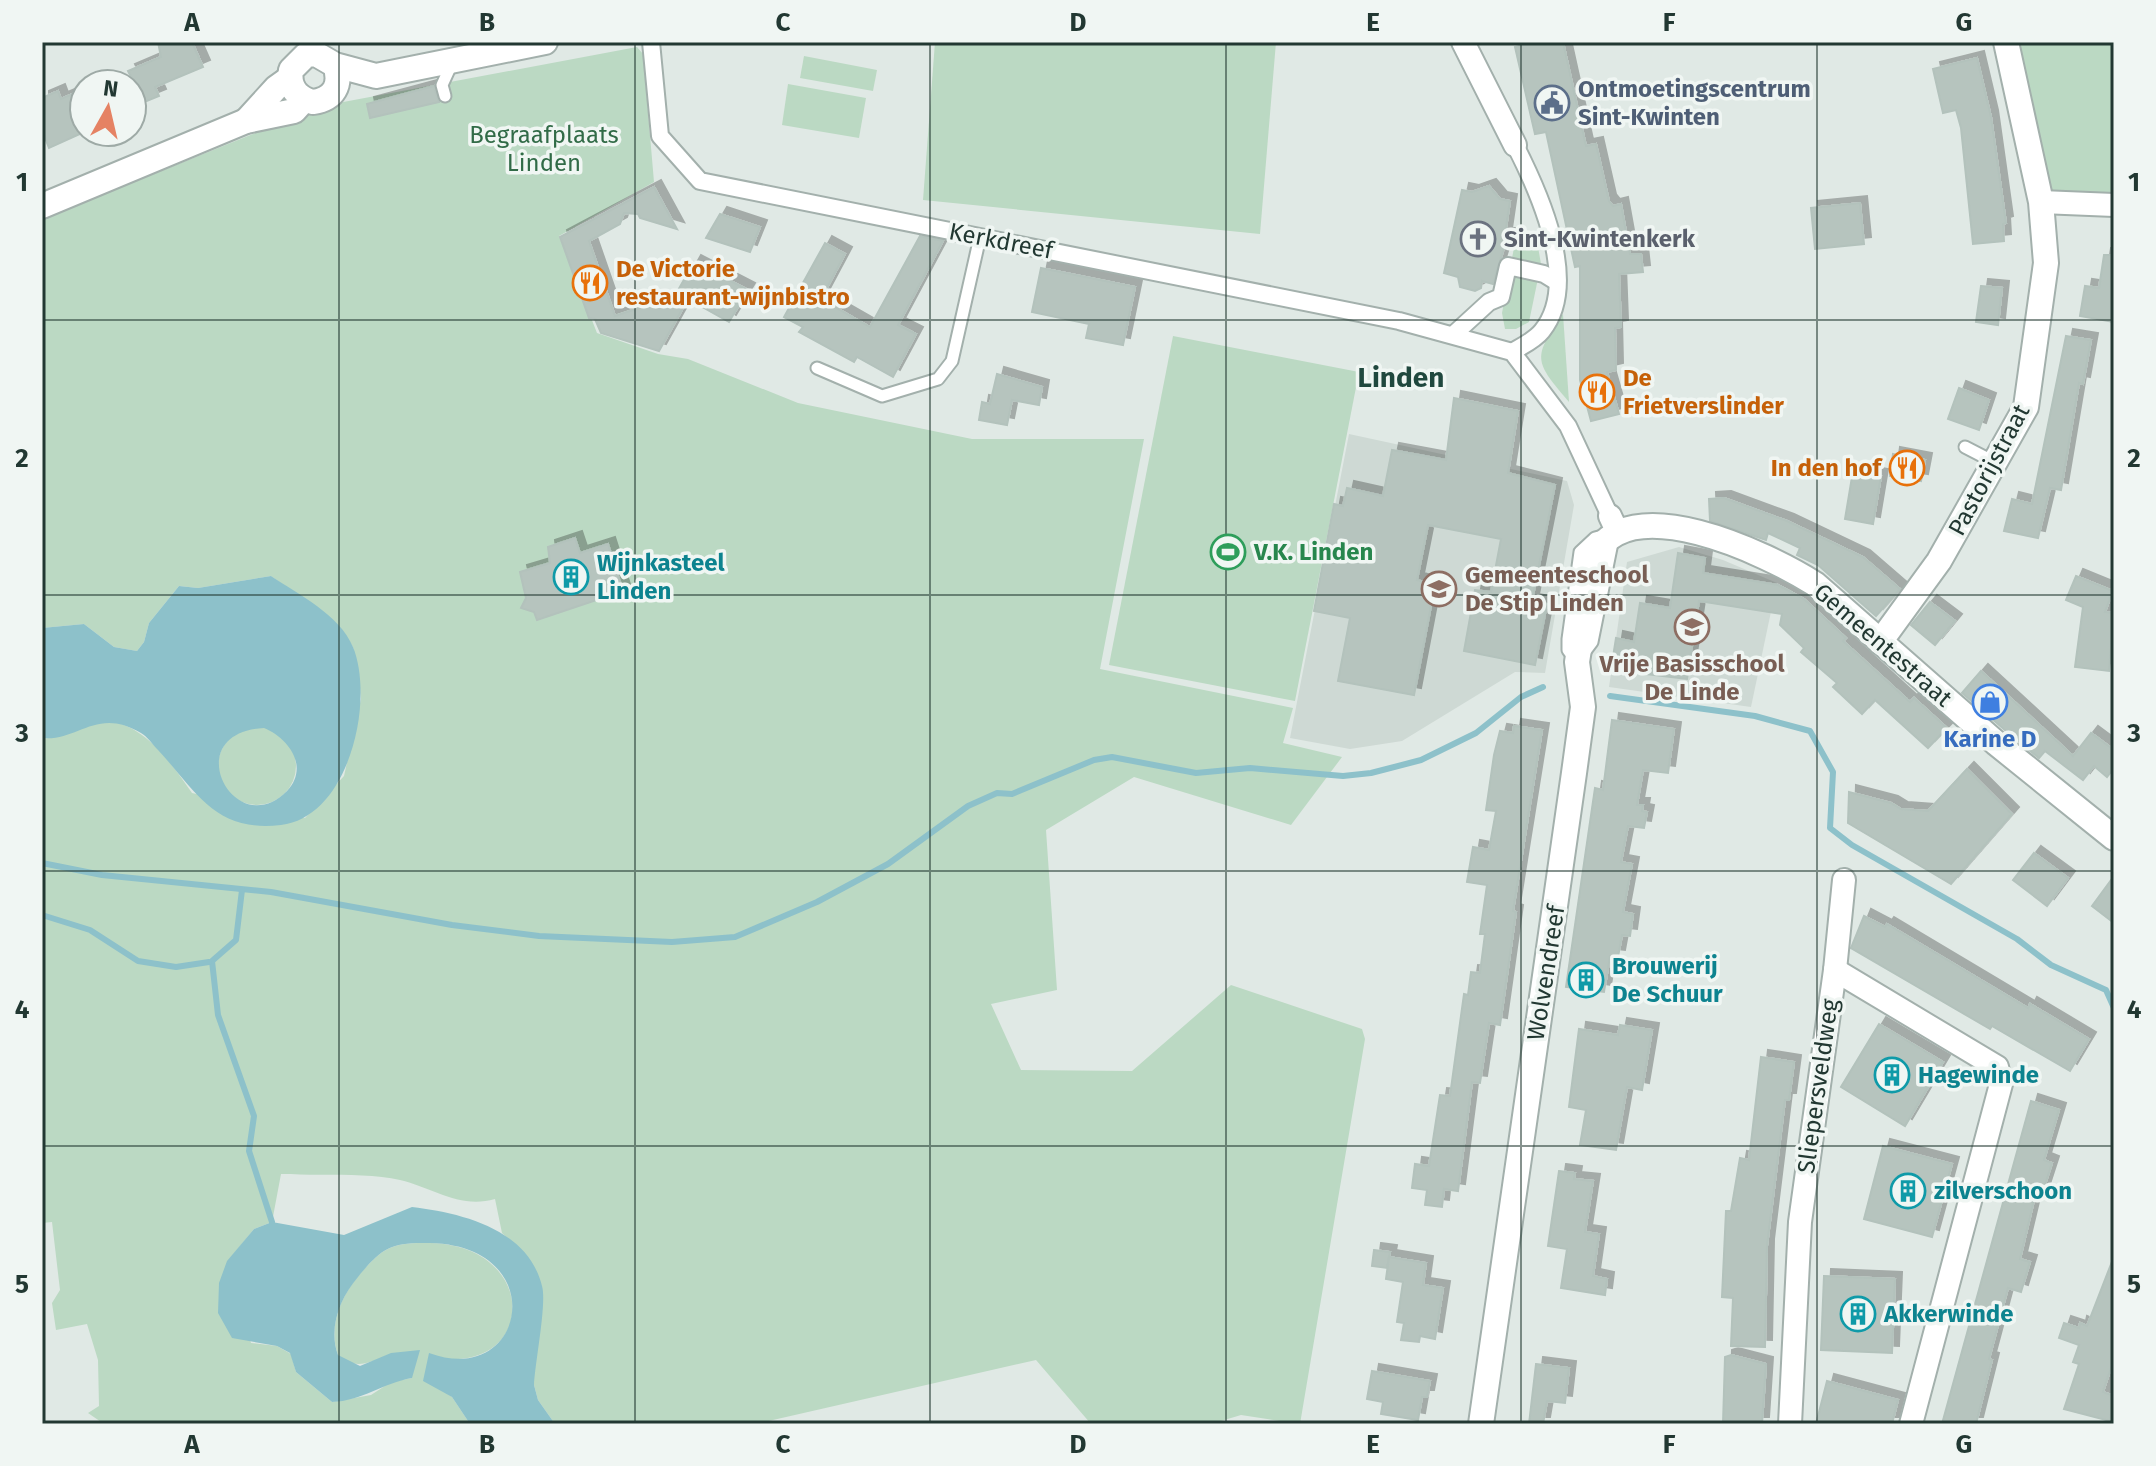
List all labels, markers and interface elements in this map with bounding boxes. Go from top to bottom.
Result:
text: A [183,7,200,38]
text: B [479,7,495,38]
text: C [776,7,791,38]
text: D [1070,7,1087,38]
text: E [1366,7,1380,38]
text: F [1663,7,1676,38]
text: G [1956,7,1972,38]
north arrow [68,68,148,148]
text: N [102,74,120,103]
place label: Ontmoetingscentrum Sint-Kwinten [1578,75,1811,131]
public building icon: Ontmoetingscentrum Sint-Kwinten [1533,84,1571,122]
park label: Begraafplaats Linden [469,121,619,177]
text: 1 [16,167,28,198]
text: 1 [2128,167,2140,198]
street label: Kerkdreef [947,217,1057,265]
church icon: Sint-Kwintenkerk [1459,220,1497,258]
place label: Sint-Kwintenkerk [1504,225,1696,253]
place label: De Victorie restaurant-wijnbistro [616,255,850,311]
restaurant icon: De Victorie restaurant-wijnbistro [571,264,609,302]
district label: Linden [1358,361,1444,394]
place label: De Frietverslinder [1623,364,1784,420]
restaurant icon: De Frietverslinder [1578,373,1616,411]
street label: Pastorijstraat [1943,399,2035,540]
text: 2 [15,443,29,474]
text: 2 [2127,443,2141,474]
restaurant icon: In den hof [1888,449,1926,487]
place label: In den hof [1771,454,1883,482]
sports icon: V.K. Linden [1209,533,1247,571]
place label: V.K. Linden [1253,538,1373,566]
place label: Wijnkasteel Linden [597,549,725,605]
building icon: Wijnkasteel Linden [552,558,590,596]
place label: Gemeenteschool De Stip Linden [1465,561,1649,617]
school or university icon: Gemeenteschool De Stip Linden [1420,570,1458,608]
street label: Gemeentestraat [1808,578,1958,713]
school or university icon: Vrije Basisschool De Linde [1673,608,1711,646]
place label: Vrije Basisschool De Linde [1598,650,1785,706]
shop icon: Karine D [1971,683,2009,721]
text: 3 [14,718,29,749]
text: 3 [2126,718,2141,749]
place label: Karine D [1944,725,2036,753]
street label: Wolvendreef [1522,902,1571,1043]
place label: Brouwerij De Schuur [1612,952,1723,1008]
building icon: Brouwerij De Schuur [1567,961,1605,999]
text: 4 [15,994,30,1025]
text: 4 [2127,994,2142,1025]
street label: Sliepersveldweg [1792,996,1844,1175]
building icon: Hagewinde [1873,1056,1911,1094]
place label: Hagewinde [1918,1061,2039,1089]
building icon: zilverschoon [1889,1172,1927,1210]
place label: zilverschoon [1934,1177,2072,1205]
text: 5 [15,1269,29,1300]
text: 5 [2127,1269,2141,1300]
building icon: Akkerwinde [1839,1295,1877,1333]
place label: Akkerwinde [1883,1300,2013,1328]
text: A [183,1429,200,1460]
text: B [479,1429,495,1460]
text: C [776,1429,791,1460]
text: D [1070,1429,1087,1460]
text: E [1366,1429,1380,1460]
text: F [1663,1429,1676,1460]
text: G [1956,1429,1972,1460]

